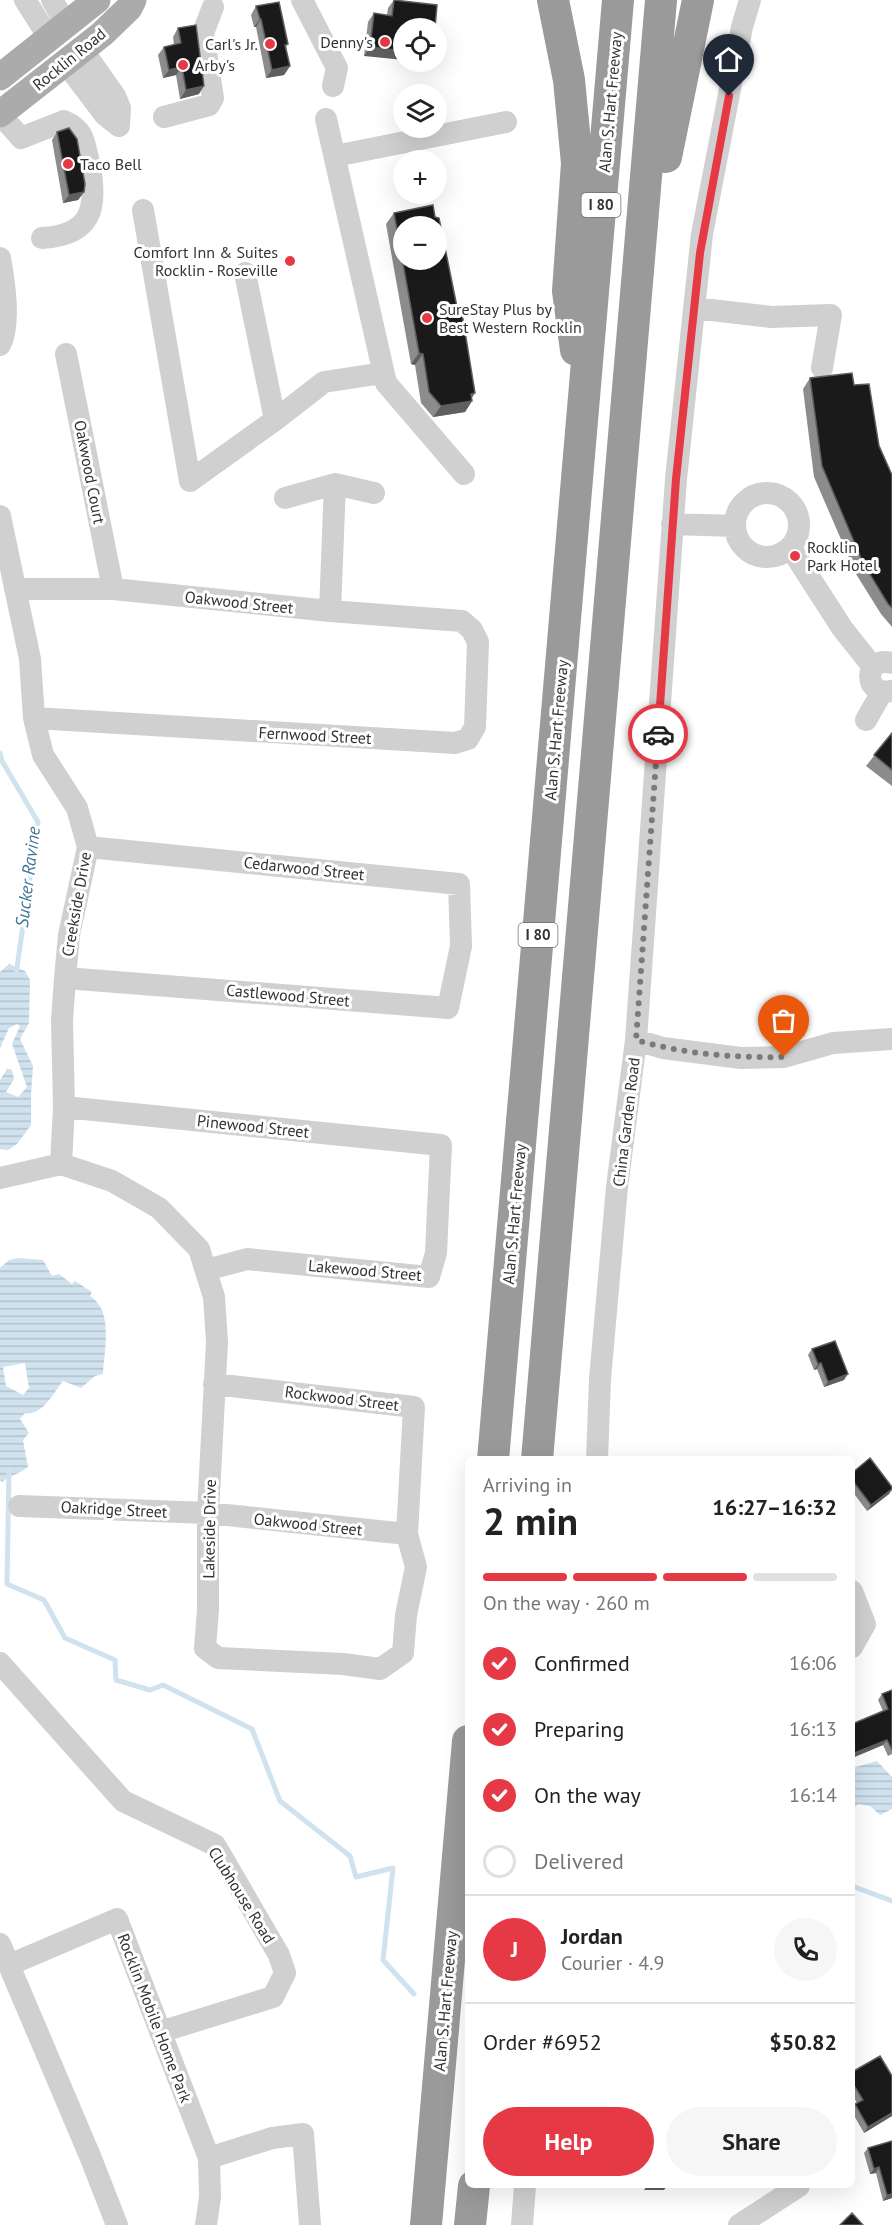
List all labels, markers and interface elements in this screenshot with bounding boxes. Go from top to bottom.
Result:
map controls [393,18,447,270]
button: locate [393,18,447,72]
street label: Rocklin Road [28,24,110,94]
street label: Alan S. Hart Freeway [594,30,626,173]
place label: Denny's [320,32,373,52]
place label: Carl's Jr. [205,34,258,54]
pin [703,34,754,96]
marker: Denny's [378,35,392,49]
marker: Carl's Jr. [263,37,277,51]
icon: home [712,43,745,76]
place label: Arby's [195,55,235,75]
marker: Arby's [176,58,190,72]
button: layers [393,84,447,138]
button: + [393,150,447,204]
place label: Taco Bell [80,154,142,174]
marker: Taco Bell [61,157,75,171]
road number: I 80 [582,193,620,217]
button: − [393,216,447,270]
place label: Comfort Inn & Suites Rocklin - Roseville [133,242,278,280]
marker: Comfort Inn & Suites Rocklin - Roseville [283,254,297,268]
place label: SureStay Plus by Best Western Rocklin [439,299,582,337]
marker: SureStay Plus by Best Western Rocklin [420,311,434,325]
street label: Oakwood Court [70,418,110,526]
place label: Rocklin Park Hotel [807,537,878,575]
marker: Rocklin Park Hotel [788,549,802,563]
street label: Oakwood Street [184,586,295,618]
street label: Alan S. Hart Freeway [540,658,572,801]
courier [628,704,688,764]
icon: car [642,718,675,751]
street label: Fernwood Street [258,722,373,748]
water label: Sucker Ravine [10,825,45,929]
street label: Creekside Drive [57,850,95,958]
street label: Cedarwood Street [243,852,366,884]
road number: I 80 [518,923,558,947]
street label: Castlewood Street [225,980,351,1010]
pin [758,995,809,1057]
icon: bag [767,1004,800,1037]
street label: China Garden Road [608,1056,644,1188]
street label: Pinewood Street [196,1110,311,1142]
street label: Alan S. Hart Freeway [498,1142,530,1285]
street label: Lakewood Street [307,1255,423,1285]
street label: Rockwood Street [284,1381,401,1415]
text: Arriving in [483,1472,572,1498]
street label: Lakeside Drive [198,1479,220,1579]
text: 16:27–16:32 [712,1493,837,1521]
text: 2 min [483,1495,578,1546]
street label: Oakridge Street [60,1496,168,1522]
street label: Oakwood Street [253,1508,364,1540]
text: On the way · 260 m [483,1590,650,1616]
icon: check [483,1647,516,1680]
text: Confirmed [534,1649,630,1677]
text: 16:06 [789,1650,837,1676]
icon: check [483,1713,516,1746]
text: Preparing [534,1715,624,1743]
text: 16:13 [789,1716,837,1742]
icon: check [483,1779,516,1812]
text: On the way [534,1781,641,1809]
text: 16:14 [789,1782,837,1808]
street label: Clubhouse Road [204,1843,280,1947]
text: Delivered [534,1847,624,1875]
button: phone [774,1918,837,1981]
text: Jordan [561,1922,623,1950]
street label: Alan S. Hart Freeway [429,1929,461,2072]
street label: Rocklin Mobile Home Park [113,1931,197,2106]
text: J [511,1935,518,1963]
text: Courier · 4.9 [561,1950,664,1976]
text: Order #6952 [483,2028,602,2056]
text: $50.82 [769,2028,837,2056]
button: Help [483,2107,654,2176]
button: Share [666,2107,837,2176]

